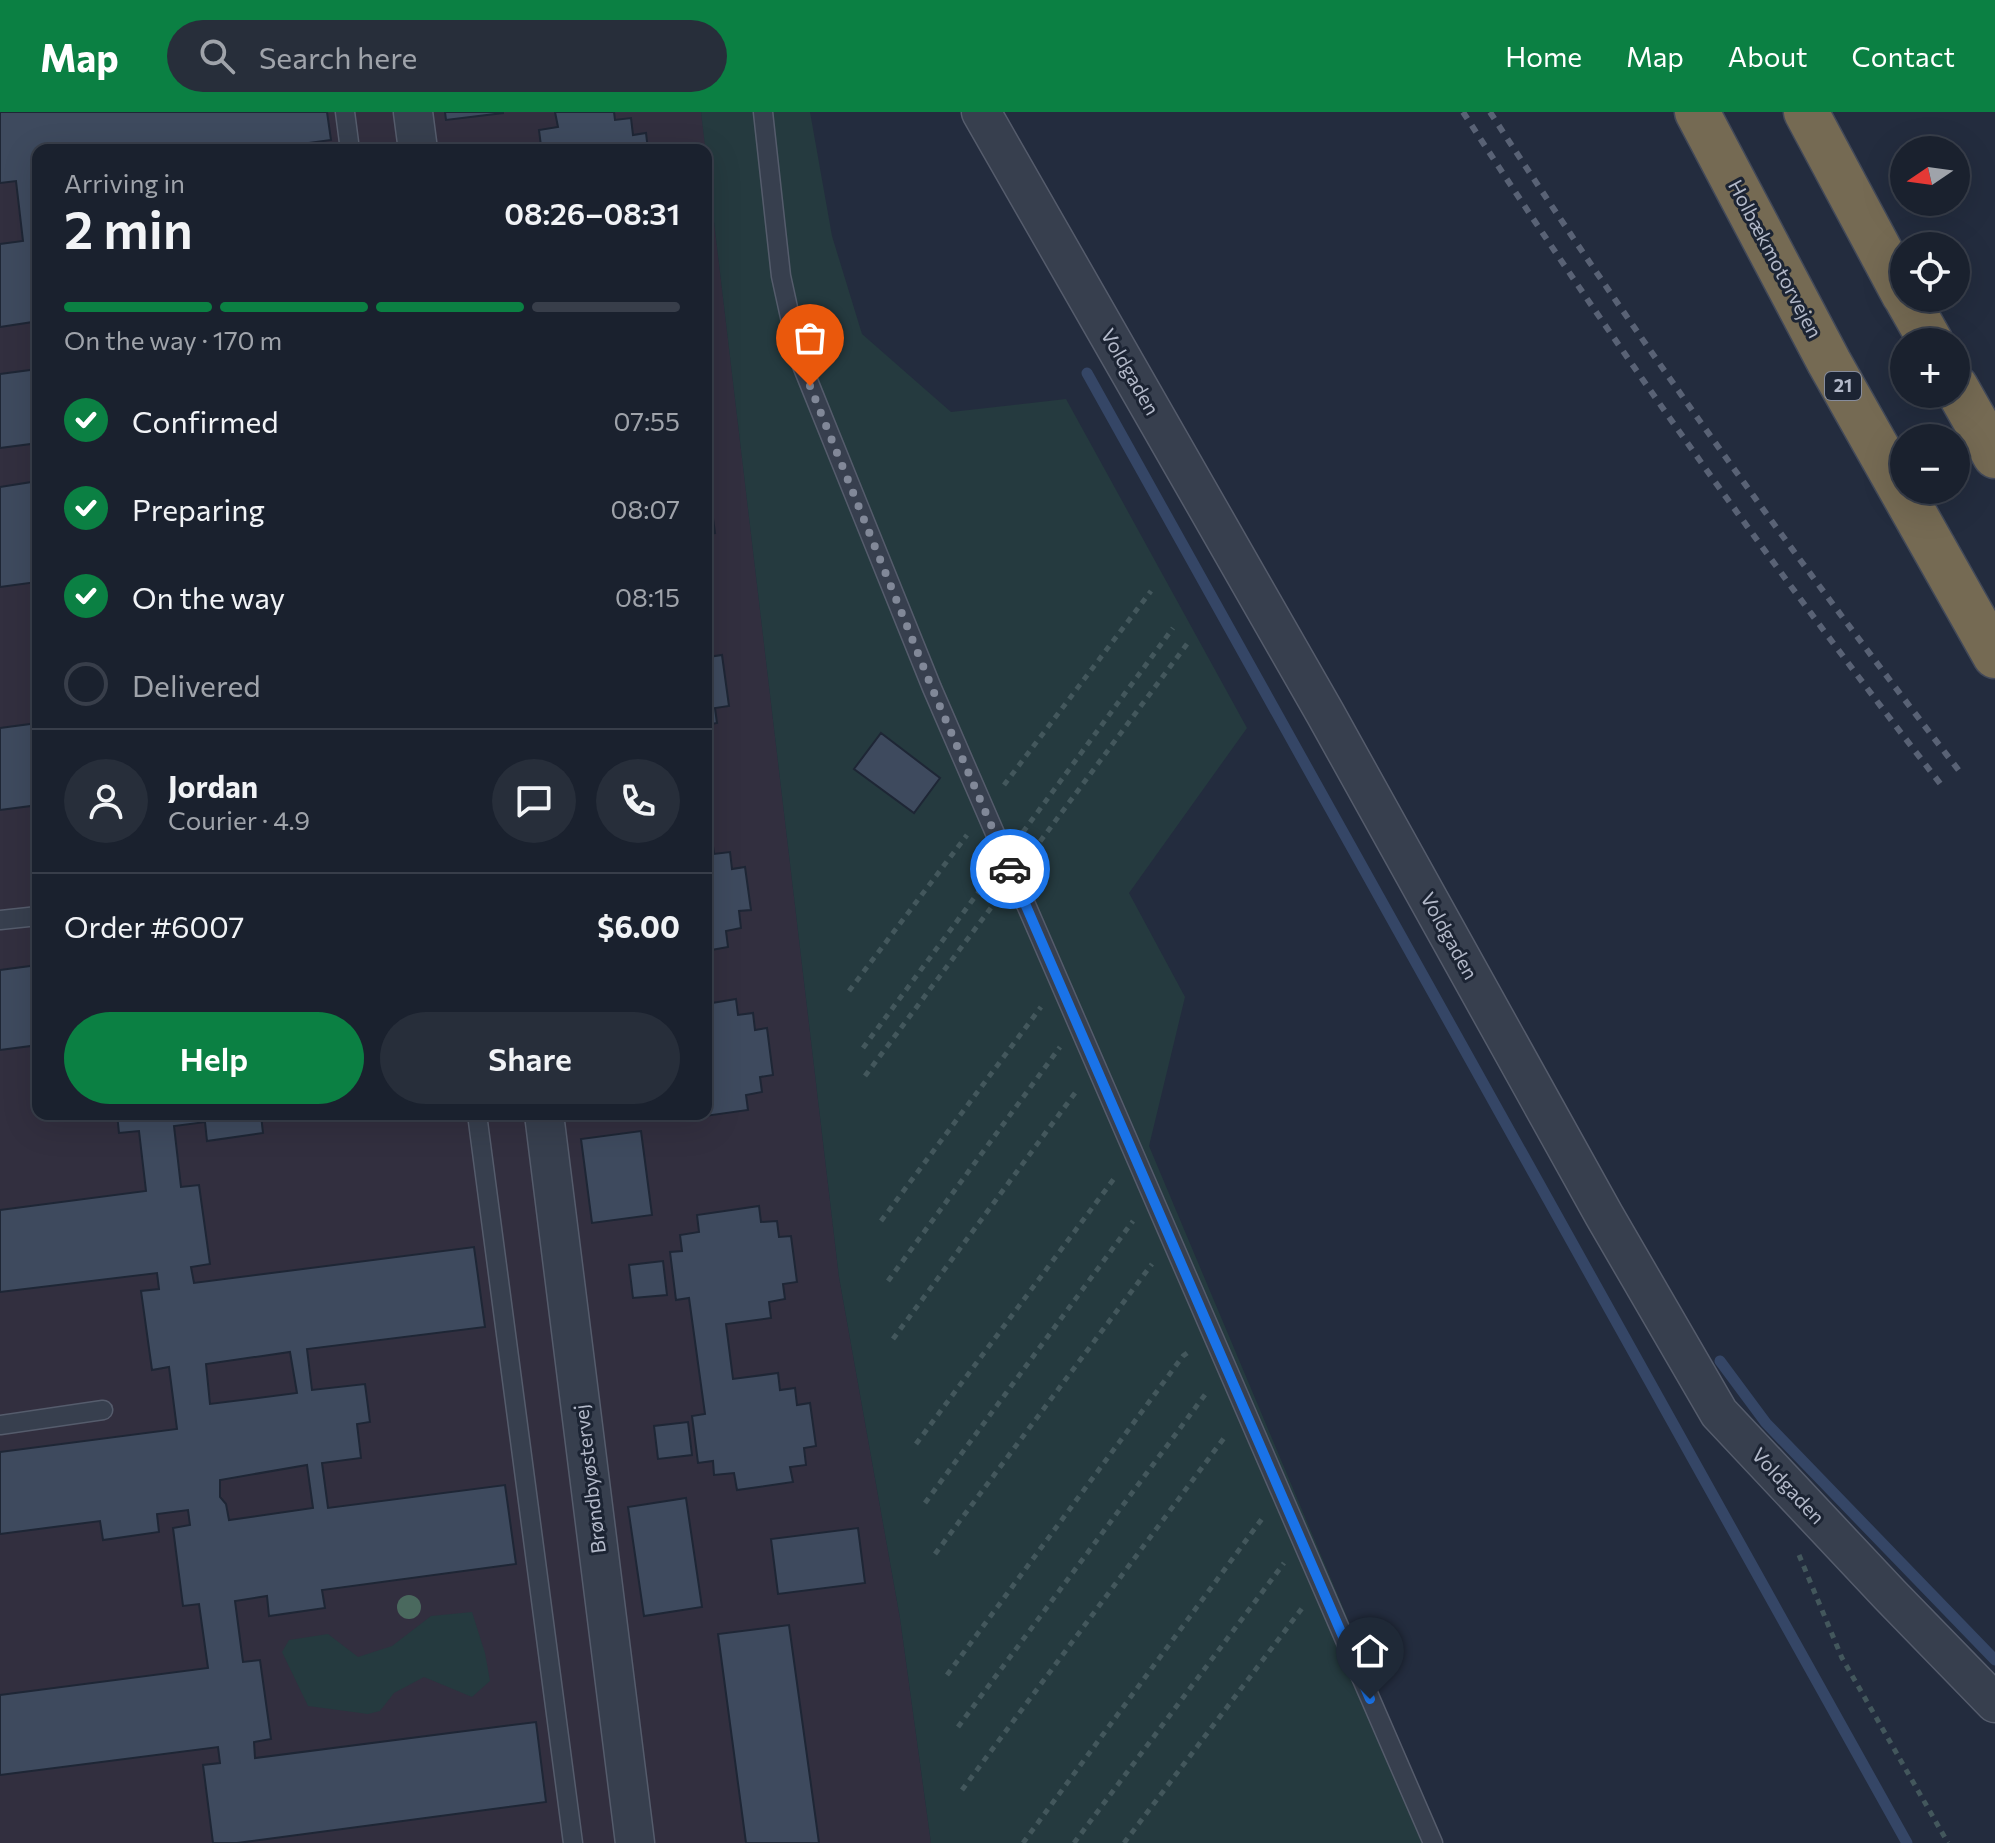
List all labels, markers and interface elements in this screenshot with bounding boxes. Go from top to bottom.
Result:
search box [167,20,727,92]
text: Map [40,33,119,80]
icon: search [195,34,239,78]
text: Search here [259,38,417,75]
text: Home [1505,39,1582,73]
text: Map [1626,39,1684,73]
text: About [1728,39,1808,73]
text: Contact [1852,39,1955,73]
north arrow [1890,136,1970,216]
map controls [1890,136,1970,504]
text: Arriving in [64,167,185,198]
street label: Holbækmotorvejen [1724,175,1828,342]
text: 08:26–08:31 [504,194,680,231]
text: 2 min [64,196,193,260]
button: locate [1890,232,1970,312]
pin [776,304,844,386]
icon: bag [788,316,832,360]
text: On the way · 170 m [64,324,282,355]
street label: Voldgaden [1097,324,1165,419]
button: + [1890,328,1970,408]
road number: 21 [1825,372,1861,400]
icon: check [64,398,108,442]
text: Confirmed [132,402,279,439]
text: 07:55 [613,405,680,436]
button: − [1890,424,1970,504]
icon: check [64,486,108,530]
text: Preparing [132,490,265,527]
text: 08:07 [611,493,680,524]
icon: check [64,574,108,618]
text: On the way [132,578,285,615]
text: 08:15 [615,581,680,612]
text: Delivered [132,666,261,703]
button: person [64,759,148,843]
button: chat [492,759,576,843]
button: phone [596,759,680,843]
text: Jordan [168,767,258,804]
text: Courier · 4.9 [168,804,310,835]
courier [970,829,1050,909]
icon: car [988,847,1032,891]
street label: Voldgaden [1416,888,1484,983]
text: Order #6007 [64,907,244,944]
text: $6.00 [597,907,680,944]
button: Help [64,1012,364,1104]
button: Share [380,1012,680,1104]
street label: Brøndbyøstervej [568,1403,610,1555]
street label: Voldgaden [1747,1442,1830,1528]
pin [1336,1617,1404,1699]
icon: home [1348,1629,1392,1673]

